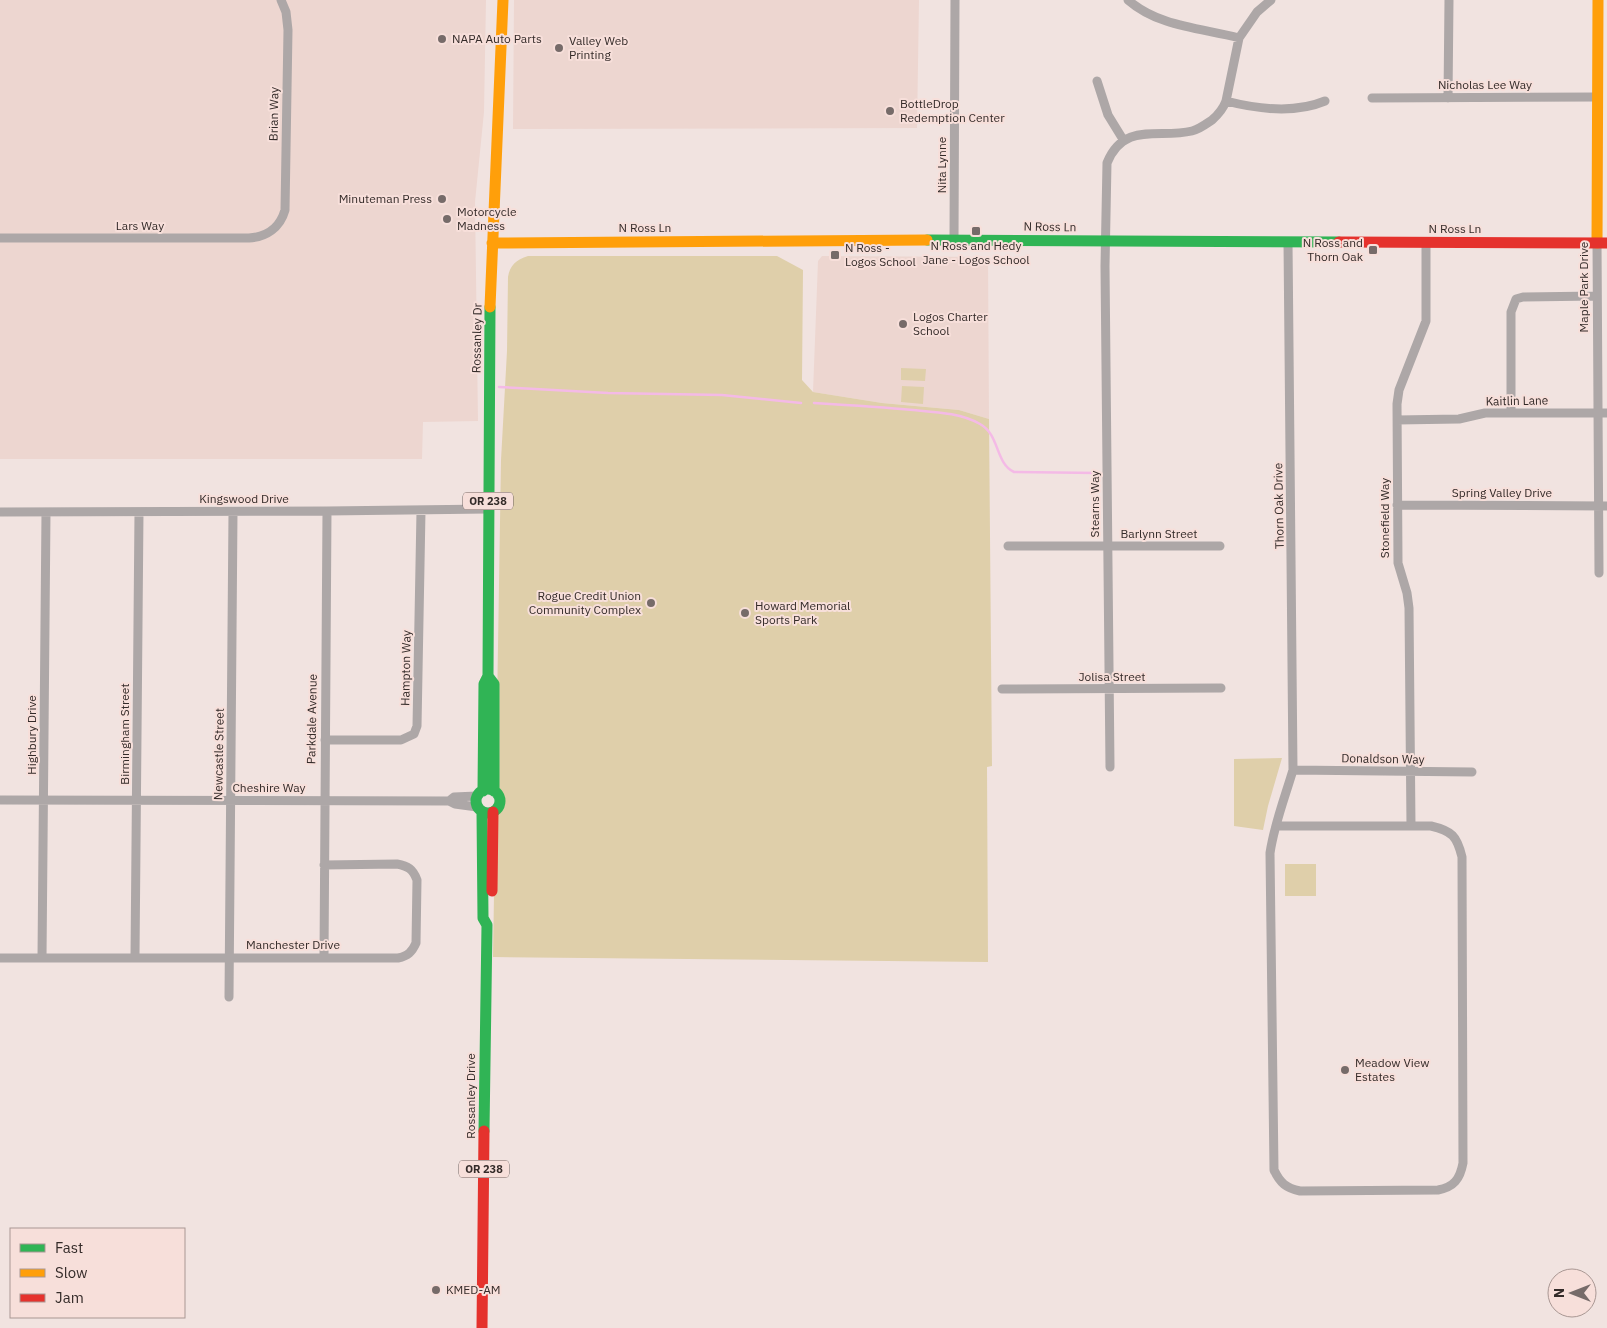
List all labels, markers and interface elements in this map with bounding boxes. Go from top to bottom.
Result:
place label: NAPA Auto Parts [452,31,542,46]
marker: NAPA Auto Parts [436,33,448,45]
place label: Valley Web Printing [569,33,628,62]
marker: Valley Web Printing [553,42,565,54]
street label: Nicholas Lee Way [1438,77,1532,92]
street label: Brian Way [266,87,281,141]
place label: BottleDrop Redemption Center [900,96,1005,125]
marker: BottleDrop Redemption Center [884,105,896,117]
street label: Nita Lynne [934,136,949,193]
place label: Minuteman Press [339,191,432,206]
marker: Minuteman Press [436,193,448,205]
place label: Motorcycle Madness [457,204,517,233]
marker: Motorcycle Madness [441,213,453,225]
street label: Lars Way [116,218,164,233]
street label: N Ross Ln [1023,219,1077,234]
street label: N Ross Ln [619,220,671,235]
street label: N Ross Ln [1429,221,1481,236]
marker: N Ross and Hedy Jane - Logos School [970,225,982,237]
place label: N Ross and Thorn Oak [1303,235,1364,264]
place label: N Ross and Hedy Jane - Logos School [922,238,1030,267]
place label: N Ross - Logos School [845,240,916,269]
street label: Maple Park Drive [1576,241,1591,332]
marker: N Ross and Thorn Oak [1367,244,1379,256]
marker: N Ross - Logos School [829,249,841,261]
street label: Rossanley Dr [468,302,485,373]
place label: Logos Charter School [913,309,988,338]
marker: Logos Charter School [897,318,909,330]
street label: Kaitlin Lane [1485,392,1549,409]
street label: Thorn Oak Drive [1270,462,1287,549]
street label: Stearns Way [1087,471,1102,537]
street label: Stonefield Way [1377,478,1392,558]
street label: Spring Valley Drive [1452,485,1553,500]
street label: Kingswood Drive [199,491,289,506]
road number: OR 238 [463,492,513,510]
street label: Barlynn Street [1120,526,1198,541]
place label: Rogue Credit Union Community Complex [529,588,641,617]
marker: Rogue Credit Union Community Complex [645,597,657,609]
place label: Howard Memorial Sports Park [755,598,850,627]
marker: Howard Memorial Sports Park [739,607,751,619]
street label: Hampton Way [397,630,414,706]
street label: Jolisa Street [1078,669,1146,684]
street label: Parkdale Avenue [303,673,320,764]
street label: Birmingham Street [117,683,132,785]
street label: Highbury Drive [24,695,39,775]
street label: Newcastle Street [210,708,227,800]
street label: Donaldson Way [1341,750,1425,767]
street label: Cheshire Way [232,780,306,795]
street label: Manchester Drive [246,937,340,952]
street label: Rossanley Drive [463,1053,478,1139]
place label: Meadow View Estates [1355,1055,1429,1084]
marker: Meadow View Estates [1339,1064,1351,1076]
road number: OR 238 [459,1160,509,1178]
legend [10,1228,185,1318]
text: Fast [55,1238,83,1257]
text: Slow [55,1263,88,1282]
north arrow [1547,1268,1597,1318]
place label: KMED-AM [446,1282,501,1297]
marker: KMED-AM [430,1284,442,1296]
text: Jam [55,1288,84,1307]
text: N [1550,1288,1568,1298]

